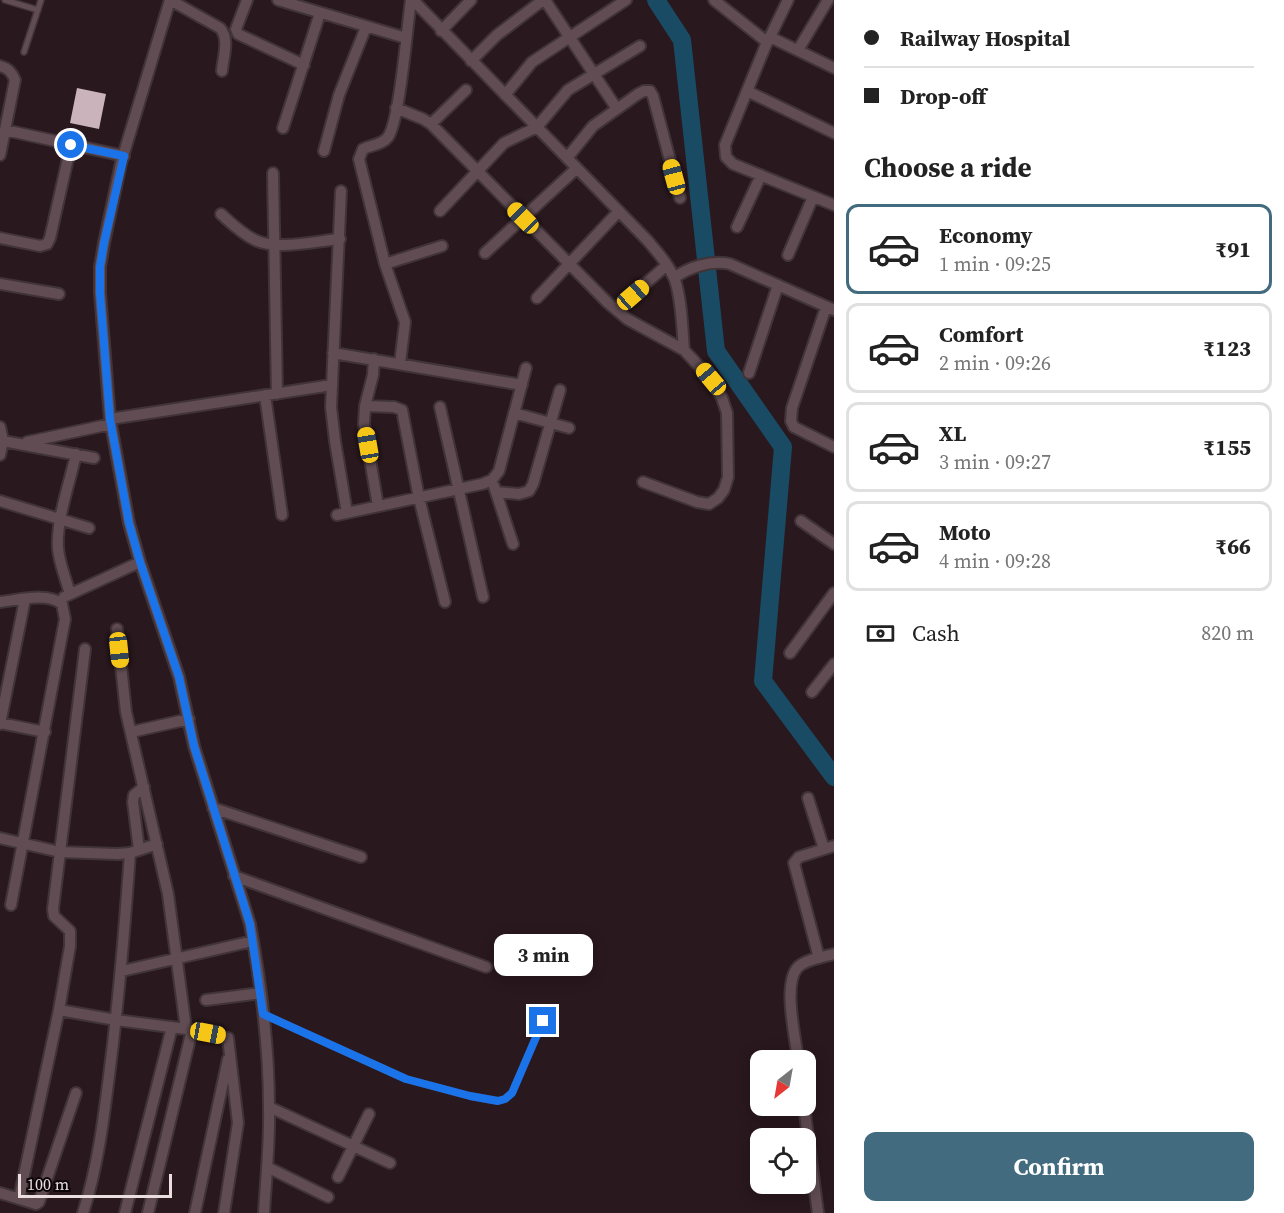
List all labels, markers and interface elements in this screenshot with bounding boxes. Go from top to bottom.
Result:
text: Railway Hospital [900,23,1070,53]
text: Drop-off [900,81,986,111]
route start [57,131,84,158]
text: Choose a ride [864,149,1032,186]
car [661,157,687,197]
car [504,199,542,237]
text: Economy [939,220,1033,250]
icon: car [867,222,921,276]
text: ₹91 [1215,234,1251,264]
text: 1 min · 09:25 [939,250,1051,278]
car [614,276,652,314]
text: Comfort [939,319,1023,349]
icon: car [867,321,921,375]
text: ₹123 [1203,333,1251,363]
text: 2 min · 09:26 [939,349,1051,377]
car [693,359,729,399]
text: XL [939,418,966,448]
icon: car [867,420,921,474]
car [356,426,380,464]
text: ₹155 [1203,432,1251,462]
text: 3 min · 09:27 [939,448,1051,476]
text: Moto [939,517,991,547]
icon: car [867,519,921,573]
text: ₹66 [1215,531,1251,561]
text: 4 min · 09:28 [939,547,1051,575]
icon: cash [864,617,897,650]
text: Cash [912,618,960,648]
text: 820 m [1201,619,1254,647]
car [108,631,130,669]
callout: 3 min [494,934,592,976]
text: 3 min [518,941,569,969]
route end [529,1007,556,1034]
car [189,1021,227,1045]
north arrow [750,1050,816,1116]
map controls [750,1050,816,1194]
button: locate [750,1128,816,1194]
button: Confirm [864,1132,1254,1201]
scale bar [18,1171,172,1198]
text: 100 m [27,1173,69,1195]

